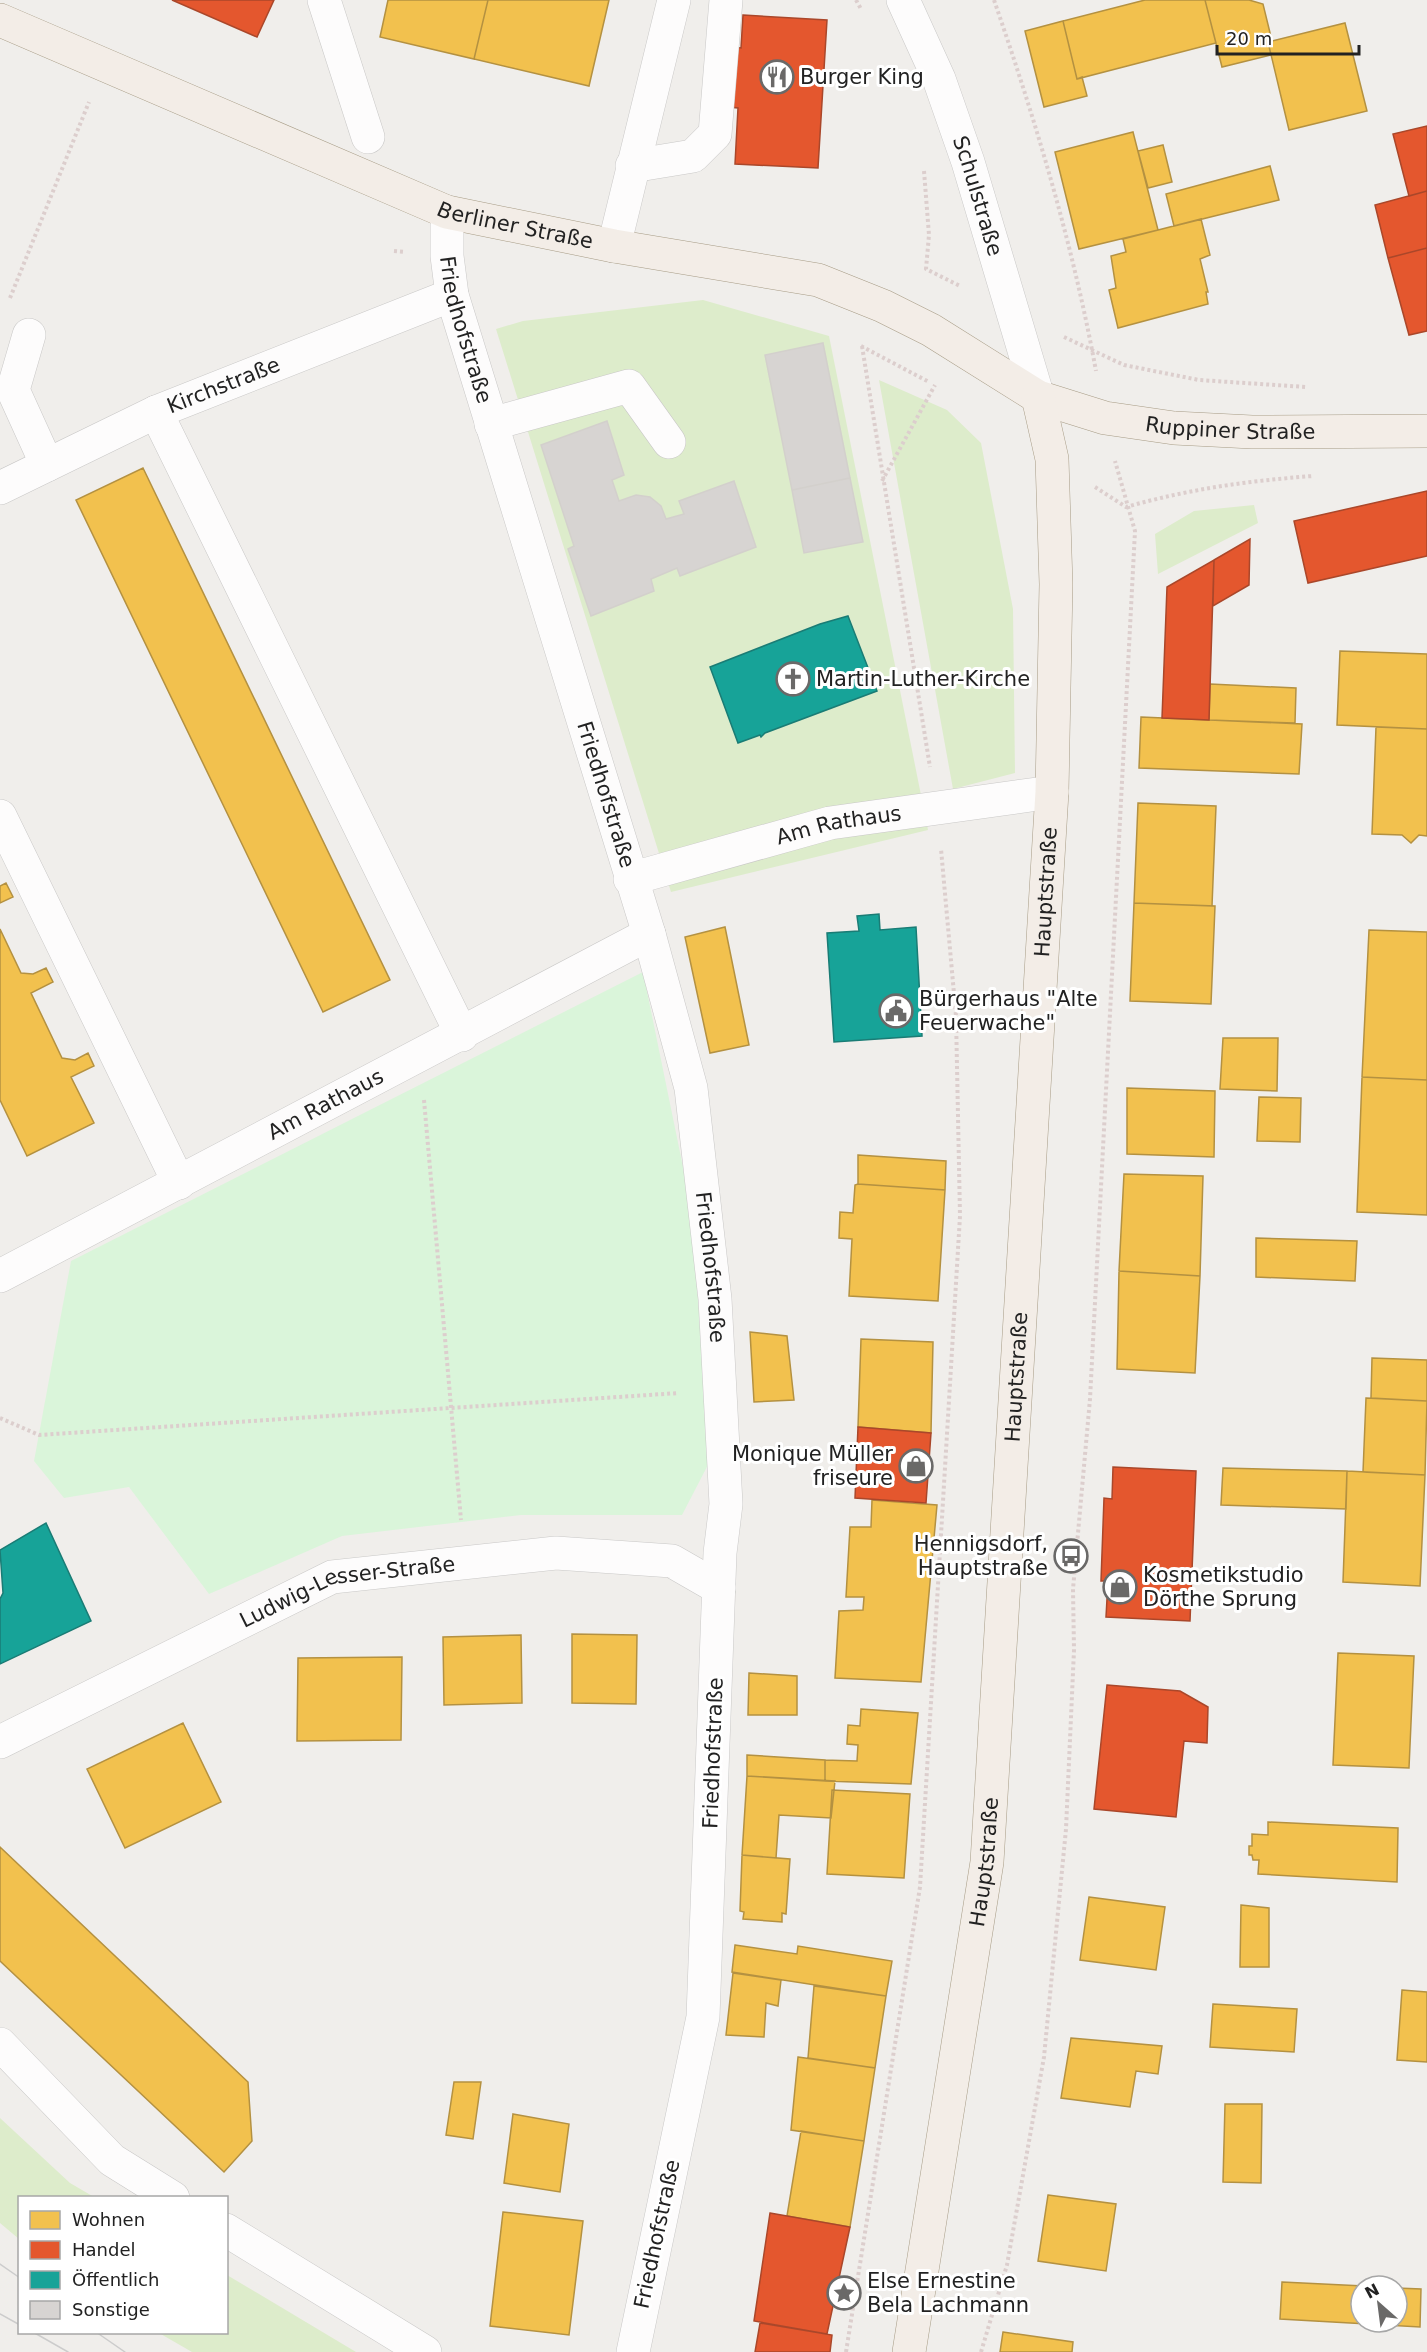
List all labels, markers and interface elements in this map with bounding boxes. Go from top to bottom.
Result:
scale bar [1217,18,1360,56]
text: 20 m [1226,28,1272,49]
restaurant icon: Burger King [759,59,795,95]
place label: Burger King [800,65,924,89]
street label: Schulstraße [948,133,1007,259]
street label: Berliner Straße [433,197,595,253]
street label: Friedhofstraße [435,255,497,406]
street label: Kirchstraße [163,352,283,418]
street label: Ruppiner Straße [1144,412,1316,444]
church icon: Martin-Luther-Kirche [775,661,811,697]
place label: Martin-Luther-Kirche [816,667,1030,691]
street label: Friedhofstraße [572,718,640,871]
street label: Am Rathaus [774,801,903,849]
street label: Hauptstraße [1030,826,1062,958]
place label: Bürgerhaus "Alte Feuerwache" [919,987,1098,1035]
public building icon: Bürgerhaus "Alte Feuerwache" [878,993,914,1029]
street label: Am Rathaus [264,1064,387,1145]
street label: Friedhofstraße [691,1190,729,1343]
street label: Hauptstraße [1001,1311,1032,1443]
place label: Monique Müller friseure [732,1442,893,1490]
shop icon: Monique Müller friseure [898,1448,934,1484]
place label: Hennigsdorf, Hauptstraße [914,1532,1048,1580]
bus stop icon: Hennigsdorf, Hauptstraße [1053,1538,1089,1574]
street label: Ludwig-Lesser-Straße [236,1552,456,1633]
place label: Kosmetikstudio Dörthe Sprung [1143,1563,1304,1611]
shop icon: Kosmetikstudio Dörthe Sprung [1102,1569,1138,1605]
street label: Friedhofstraße [698,1677,728,1829]
street label: Hauptstraße [965,1796,1003,1928]
street label: Friedhofstraße [629,2157,685,2311]
legend [18,2196,228,2334]
text: Wohnen [72,2209,145,2230]
text: Handel [72,2239,135,2260]
text: Öffentlich [72,2269,159,2290]
place label: Else Ernestine Bela Lachmann [867,2269,1029,2317]
north arrow [1349,2274,1409,2334]
place icon: Else Ernestine Bela Lachmann [826,2275,862,2311]
text: N [1362,2280,1383,2303]
text: Sonstige [72,2299,150,2320]

